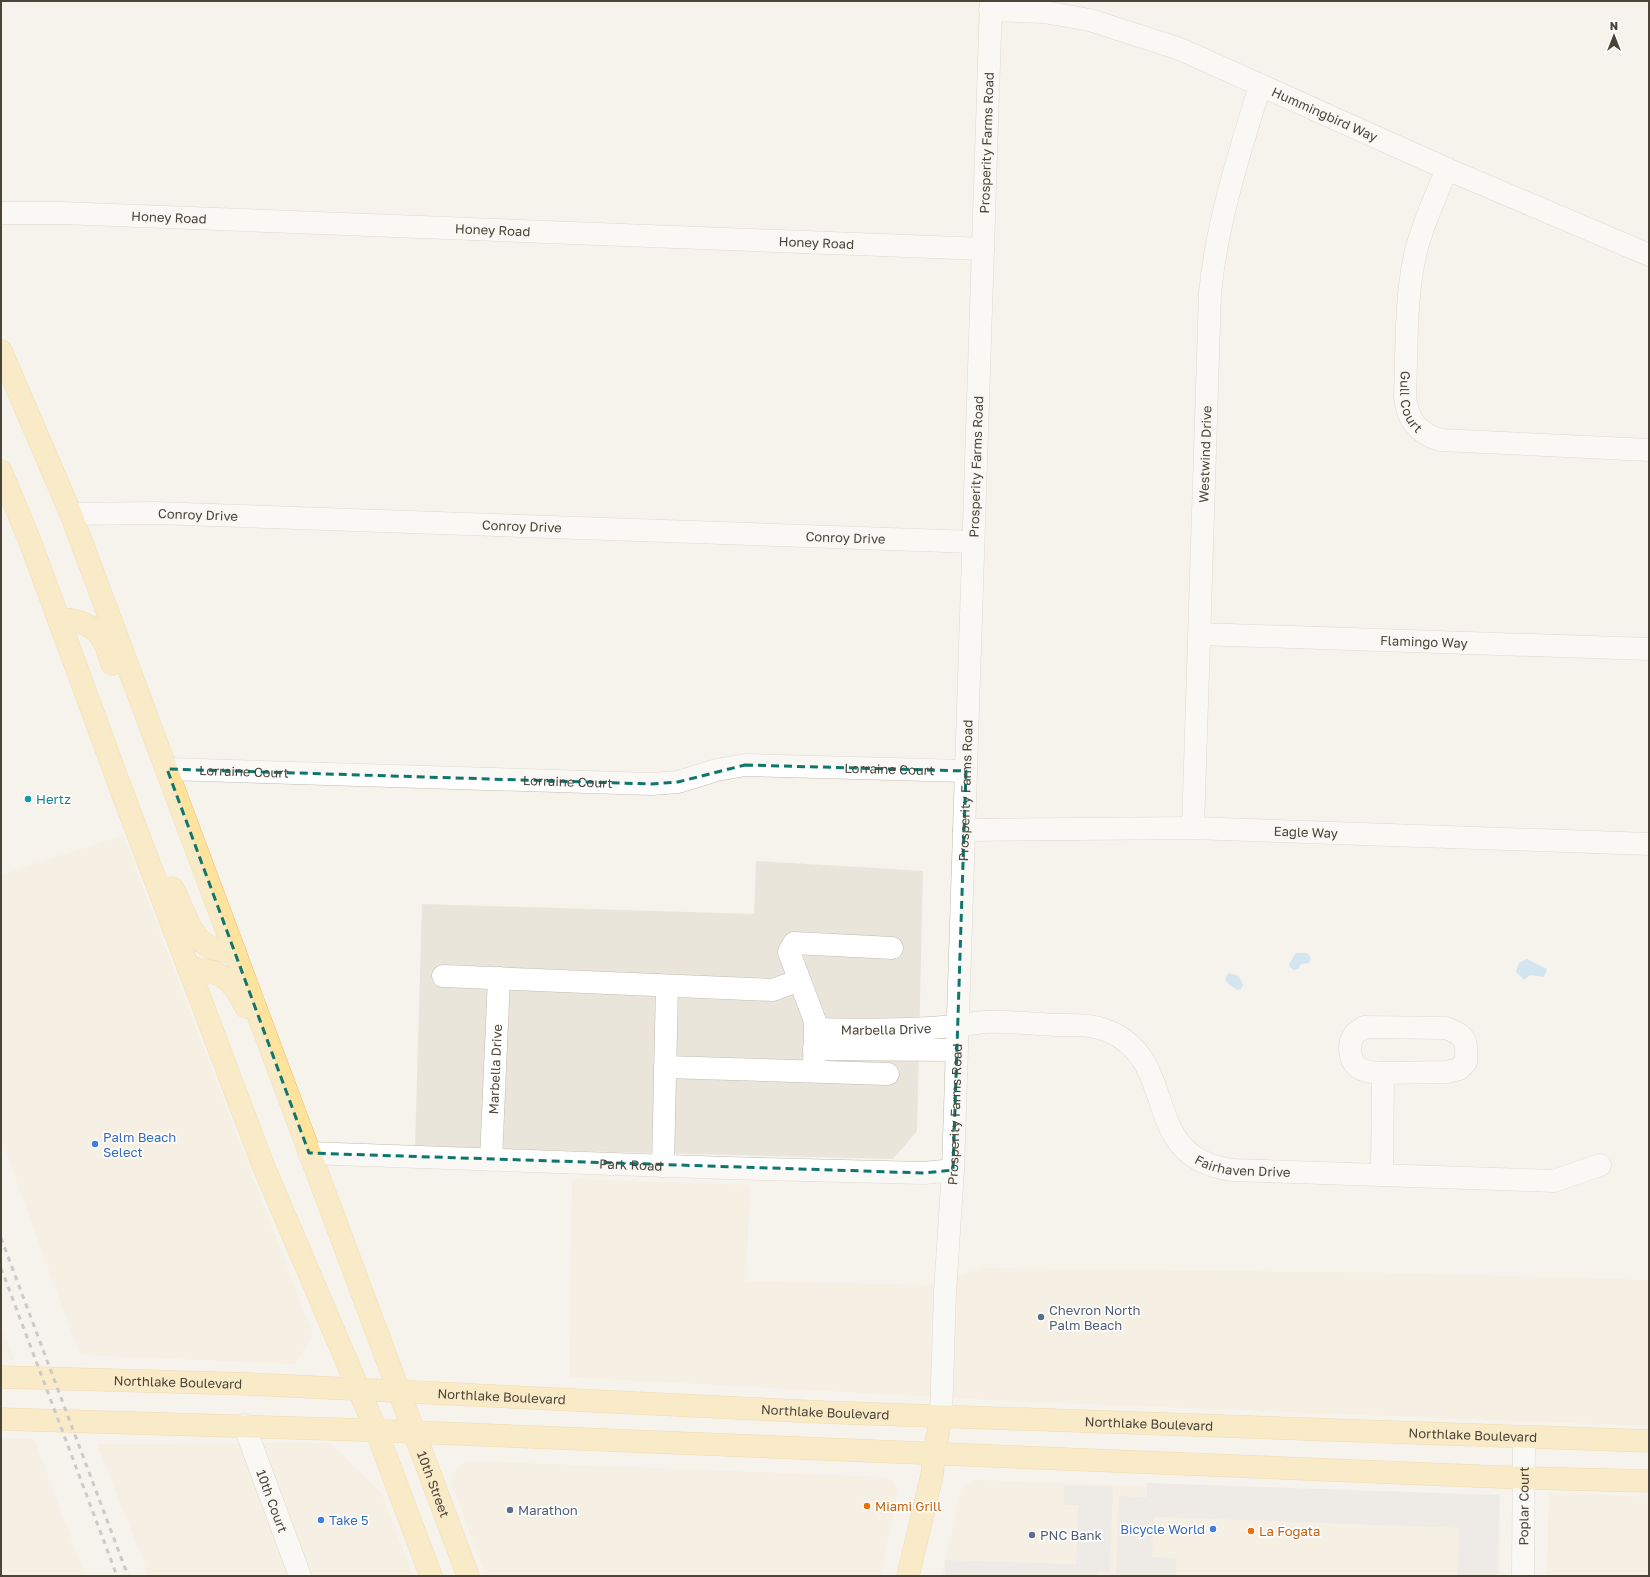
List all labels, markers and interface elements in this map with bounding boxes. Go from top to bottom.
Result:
north arrow [1594,16,1634,56]
text: N [1610,19,1618,32]
street label: Prosperity Farms Road [976,72,997,214]
street label: Hummingbird Way [1269,83,1381,145]
street label: Honey Road [131,208,207,227]
street label: Honey Road [455,220,531,239]
street label: Honey Road [778,233,854,252]
street label: Gull Court [1397,371,1426,436]
street label: Prosperity Farms Road [966,396,986,538]
street label: Westwind Drive [1195,405,1214,503]
street label: Conroy Drive [158,505,238,524]
street label: Conroy Drive [482,517,562,535]
street label: Conroy Drive [805,528,886,547]
street label: Flamingo Way [1380,632,1469,651]
street label: Prosperity Farms Road [955,719,976,862]
street label: Lorraine Court [844,760,935,778]
street label: Lorraine Court [199,762,289,781]
street label: Lorraine Court [523,772,613,791]
place label: Hertz [36,791,71,807]
marker: Hertz [23,794,33,804]
street label: Eagle Way [1273,823,1339,841]
street label: Marbella Drive [841,1020,932,1038]
street label: Marbella Drive [485,1024,505,1115]
street label: Prosperity Farms Road [944,1043,965,1186]
place label: Palm Beach Select [103,1129,176,1160]
marker: Palm Beach Select [90,1139,100,1149]
street label: Fairhaven Drive [1192,1151,1291,1180]
street label: Park Road [599,1155,663,1174]
place label: Chevron North Palm Beach [1049,1302,1141,1333]
marker: Chevron North Palm Beach [1036,1312,1046,1322]
street label: Northlake Boulevard [113,1372,242,1392]
street label: Northlake Boulevard [437,1385,566,1408]
street label: Northlake Boulevard [761,1401,890,1422]
street label: Northlake Boulevard [1084,1413,1214,1434]
street label: Northlake Boulevard [1408,1425,1537,1445]
street label: 10th Street [414,1449,453,1519]
street label: Poplar Court [1515,1466,1532,1546]
street label: 10th Court [253,1467,291,1535]
place label: Miami Grill [875,1498,941,1514]
marker: Miami Grill [862,1501,872,1511]
place label: Marathon [518,1502,578,1518]
marker: Marathon [505,1505,515,1515]
place label: Take 5 [329,1512,369,1528]
marker: Take 5 [316,1515,326,1525]
place label: Bicycle World [1120,1521,1205,1537]
place label: La Fogata [1259,1523,1320,1539]
marker: Bicycle World [1208,1524,1218,1534]
marker: La Fogata [1246,1526,1256,1536]
place label: PNC Bank [1040,1527,1103,1543]
marker: PNC Bank [1027,1530,1037,1540]

